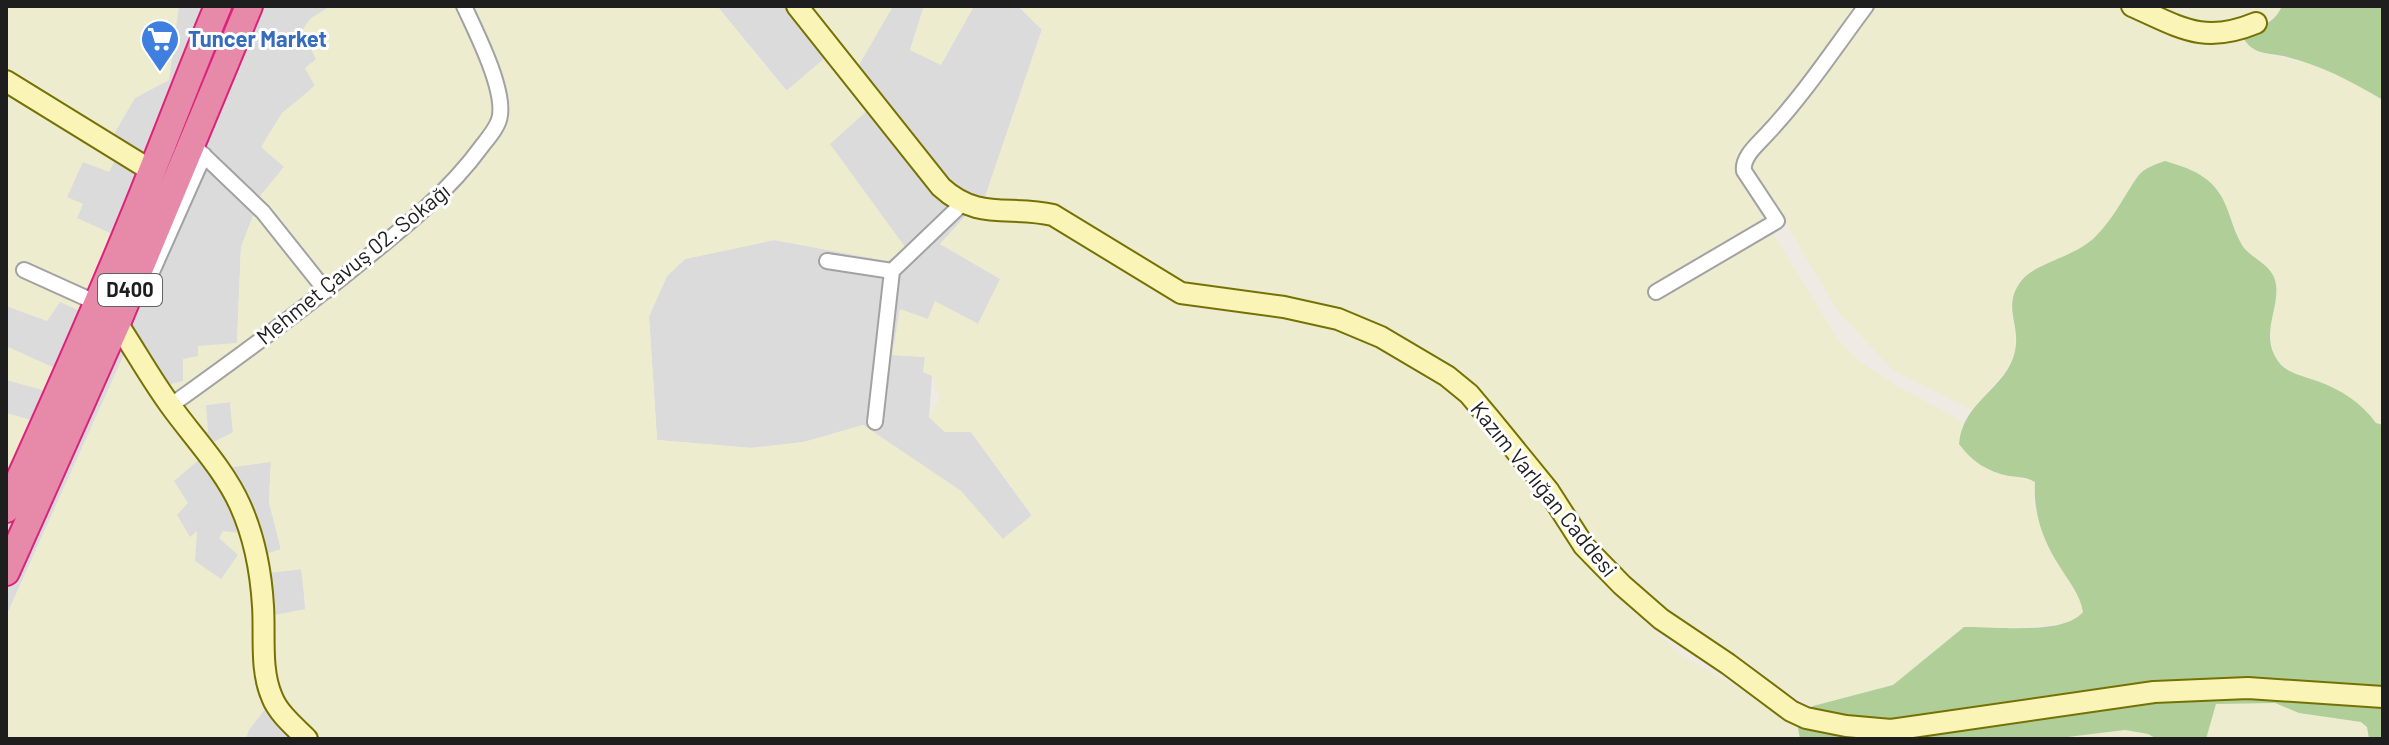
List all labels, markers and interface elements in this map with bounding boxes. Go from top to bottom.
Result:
supermarket icon: Tuncer Market [139,18,181,73]
place label: Tuncer Market [188,25,327,51]
street label: Mehmet Çavuş 02. Sokağı [251,177,454,349]
road number: D400 [98,274,162,306]
street label: Kazım Varlığan Caddesi [1466,395,1624,581]

